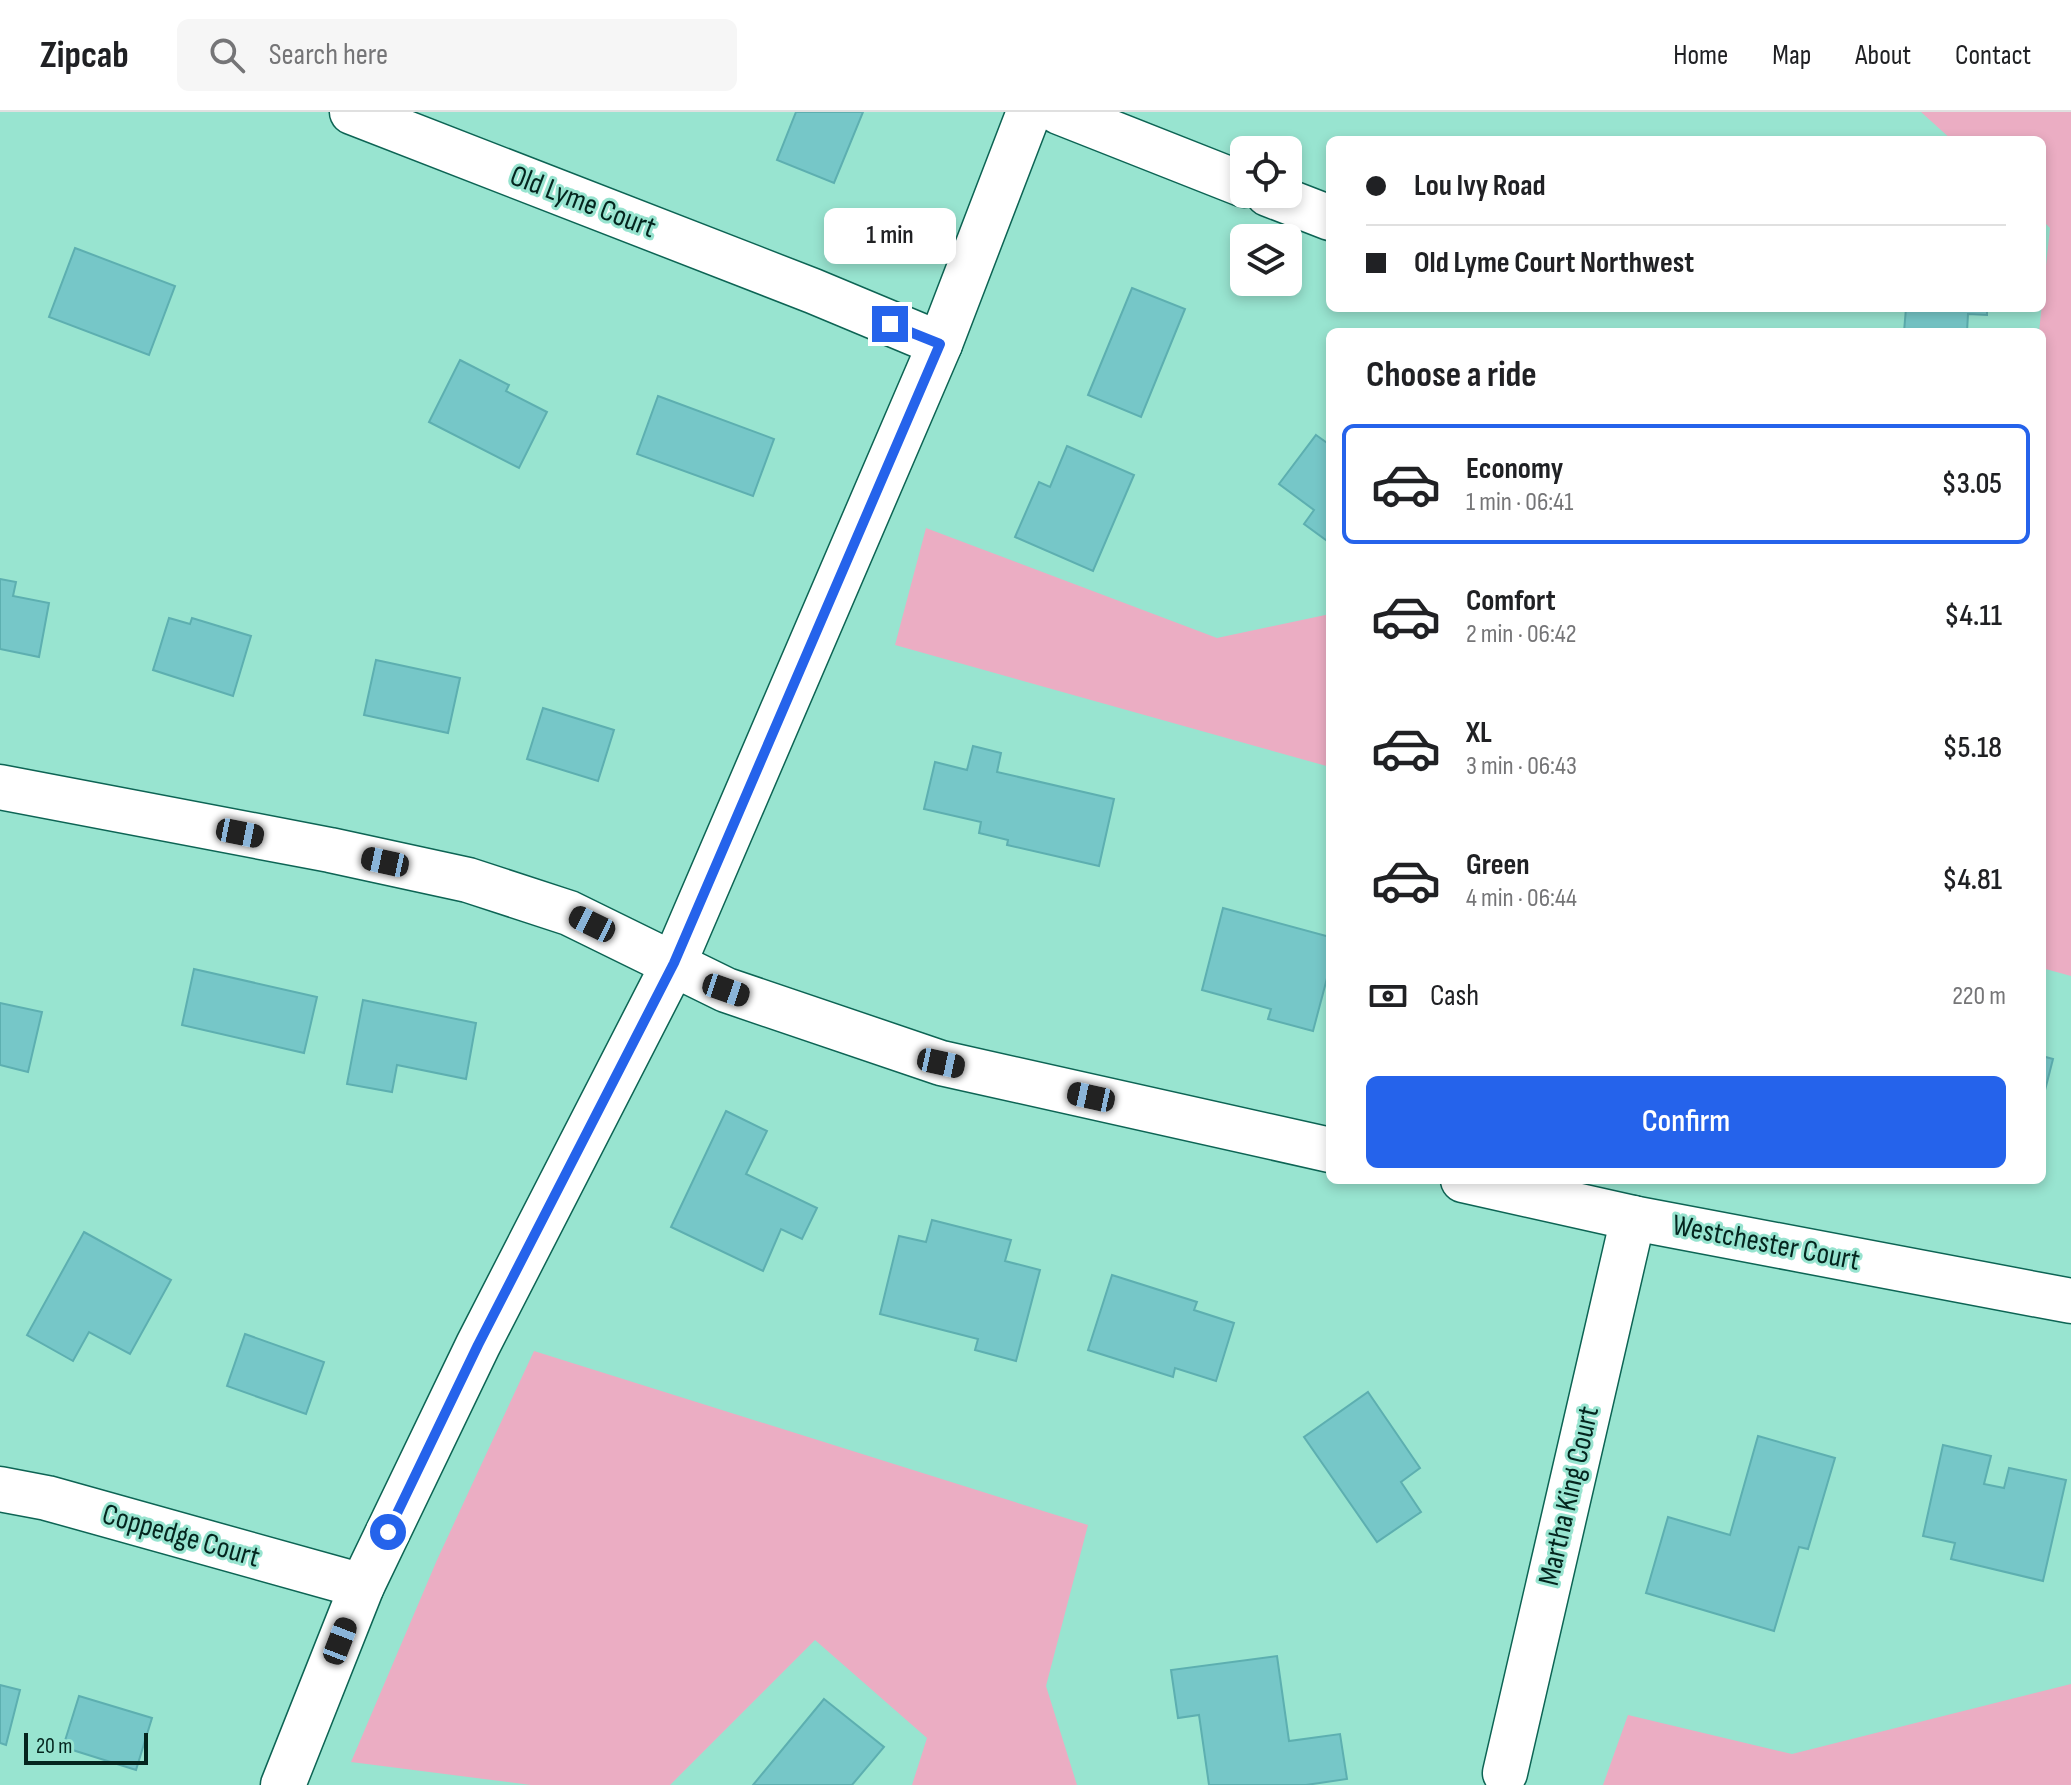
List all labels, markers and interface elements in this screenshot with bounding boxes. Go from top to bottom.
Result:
search box [177,19,737,91]
text: Zipcab [40,33,129,78]
icon: search [205,33,249,77]
text: Search here [269,37,388,73]
text: Home [1673,39,1728,72]
text: Map [1772,39,1811,72]
text: About [1855,39,1911,72]
text: Contact [1955,39,2031,72]
map controls [1230,136,1302,296]
button: locate [1230,136,1302,208]
street label: Old Lyme Court [505,158,661,246]
text: Lou Ivy Road [1414,168,1546,204]
callout: 1 min [824,208,956,264]
text: 1 min [866,220,914,251]
button: layers [1230,224,1302,296]
text: Old Lyme Court Northwest [1414,245,1694,281]
route end [872,306,908,342]
text: Choose a ride [1366,354,1537,397]
icon: car [1370,448,1442,520]
text: Economy [1466,451,1563,487]
text: $3.05 [1942,466,2002,502]
text: 1 min · 06:41 [1466,487,1573,518]
icon: car [1370,580,1442,652]
text: Comfort [1466,583,1556,619]
text: $4.11 [1944,598,2002,634]
text: 2 min · 06:42 [1466,619,1577,650]
icon: car [1370,712,1442,784]
text: XL [1466,715,1492,751]
text: $5.18 [1943,730,2002,766]
text: 3 min · 06:43 [1466,751,1577,782]
car [214,817,266,849]
icon: car [1370,844,1442,916]
car [359,845,411,879]
text: Green [1466,847,1530,883]
text: $4.81 [1942,862,2002,898]
text: 4 min · 06:44 [1466,883,1577,914]
car [565,903,619,945]
car [699,971,753,1009]
icon: cash [1366,974,1410,1018]
text: Cash [1430,978,1479,1014]
text: 220 m [1952,981,2006,1012]
car [915,1046,967,1080]
button: Confirm [1366,1076,2006,1168]
car [1065,1080,1117,1114]
street label: Westchester Court [1669,1207,1863,1279]
street label: Martha King Court [1531,1403,1607,1589]
street label: Coppedge Court [98,1496,264,1576]
route start [370,1514,406,1550]
car [320,1614,360,1668]
scale bar [24,1729,148,1765]
text: 20 m [36,1733,73,1760]

